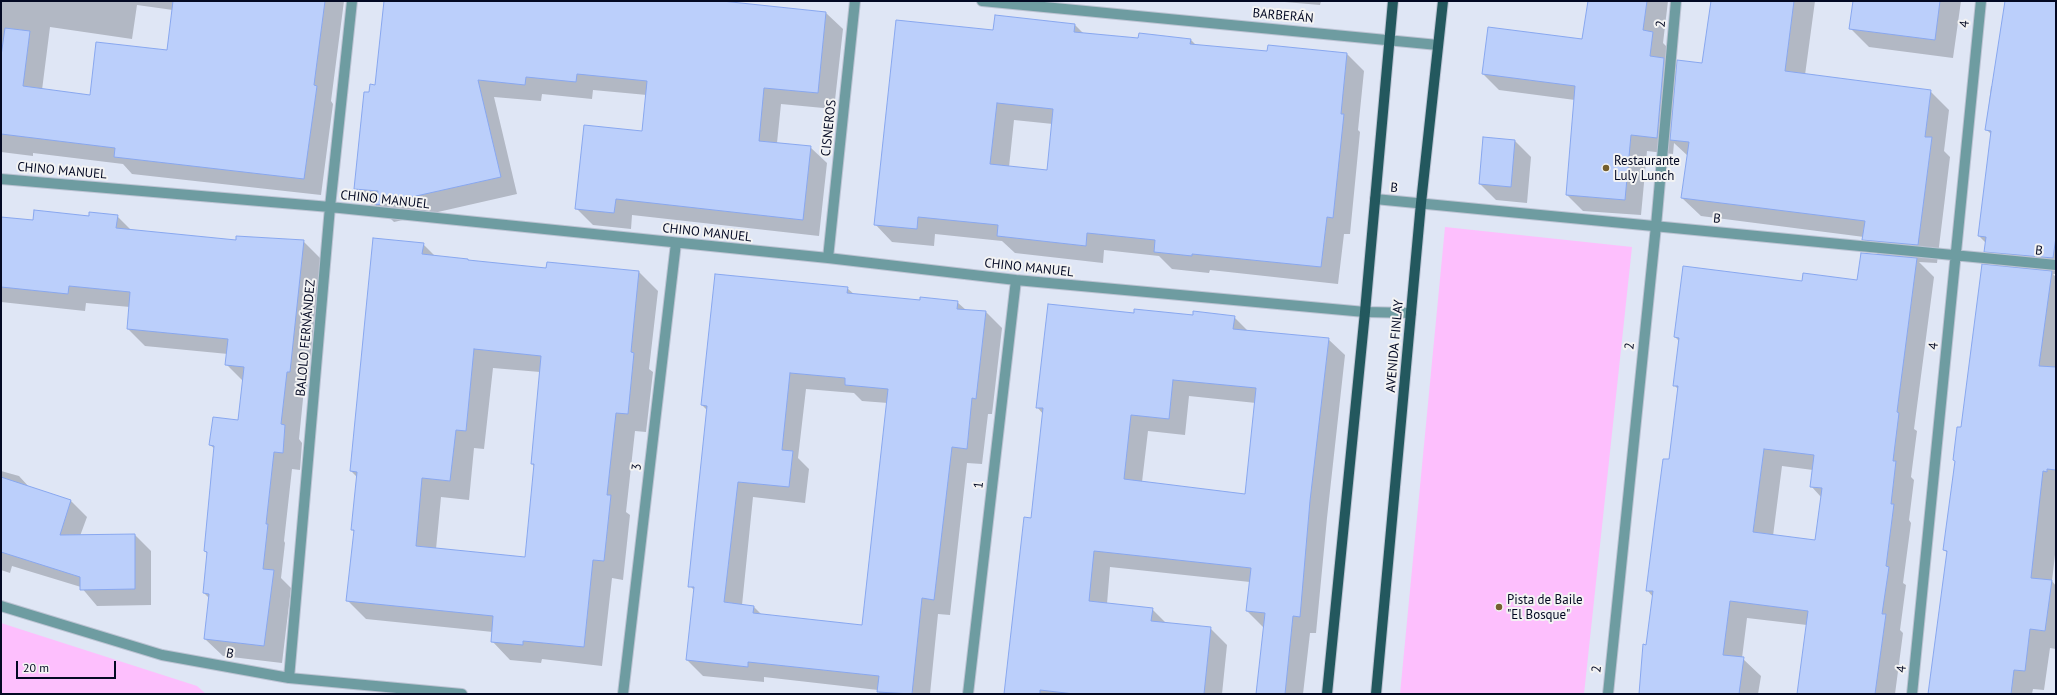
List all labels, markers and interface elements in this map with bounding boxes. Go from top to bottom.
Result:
street label: BARBERÁN [1252,6,1314,26]
street label: 2 [1653,20,1669,28]
street label: 4 [1957,20,1973,28]
street label: CISNEROS [818,99,840,157]
place label: Restaurante Luly Lunch [1614,153,1680,184]
street label: CHINO MANUEL [17,159,107,183]
marker: Restaurante Luly Lunch [1601,163,1611,173]
street label: B [1390,180,1398,196]
street label: CHINO MANUEL [340,188,430,212]
street label: B [1712,211,1722,227]
street label: CHINO MANUEL [662,221,752,245]
street label: B [2034,243,2044,259]
street label: CHINO MANUEL [984,256,1074,280]
street label: BALOLO FERNÁNDEZ [293,279,319,397]
street label: AVENIDA FINLAY [1383,299,1407,393]
street label: 2 [1622,342,1638,350]
street label: 4 [1926,342,1942,350]
street label: 3 [629,463,645,471]
street label: 1 [971,481,987,489]
place label: Pista de Baile "El Bosque" [1507,592,1583,623]
marker: Pista de Baile "El Bosque" [1494,602,1504,612]
street label: B [225,646,235,662]
scale bar [18,653,118,679]
text: 20 m [23,660,49,675]
street label: 2 [1589,665,1605,673]
street label: 4 [1894,665,1910,673]

